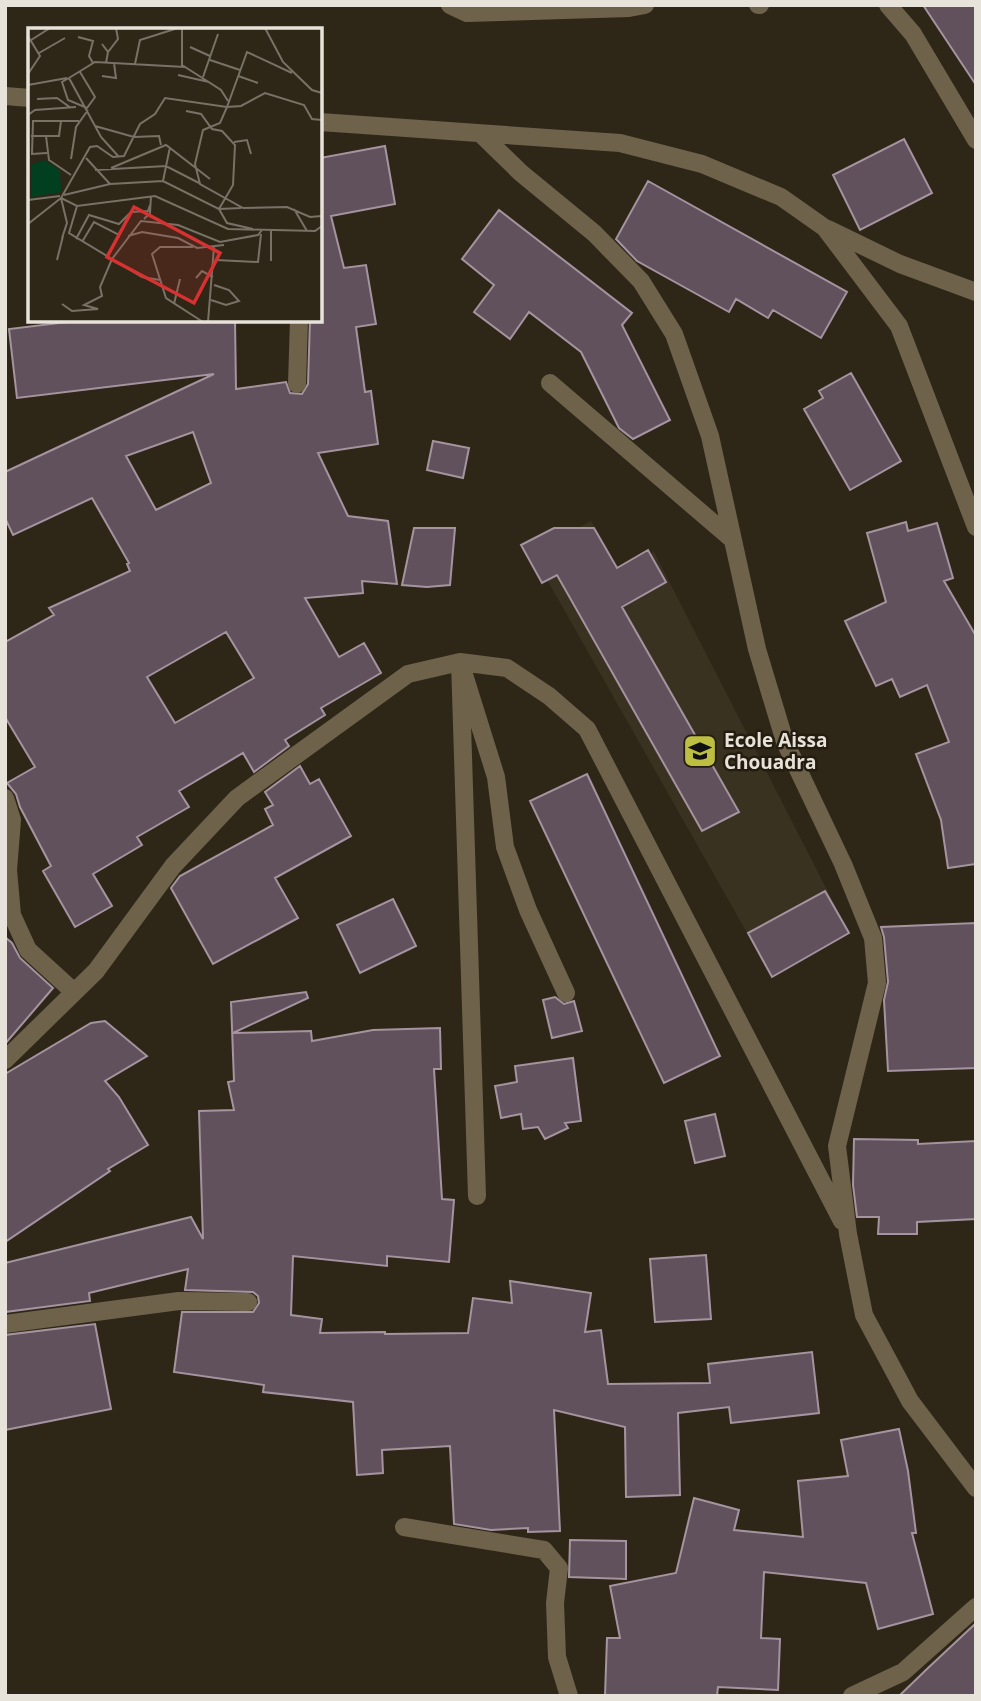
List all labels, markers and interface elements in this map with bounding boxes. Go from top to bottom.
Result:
inset map [28,28,322,322]
place label: Ecole Aissa Chouadra [724,727,827,775]
school or university icon: Ecole Aissa Chouadra [681,732,719,770]

